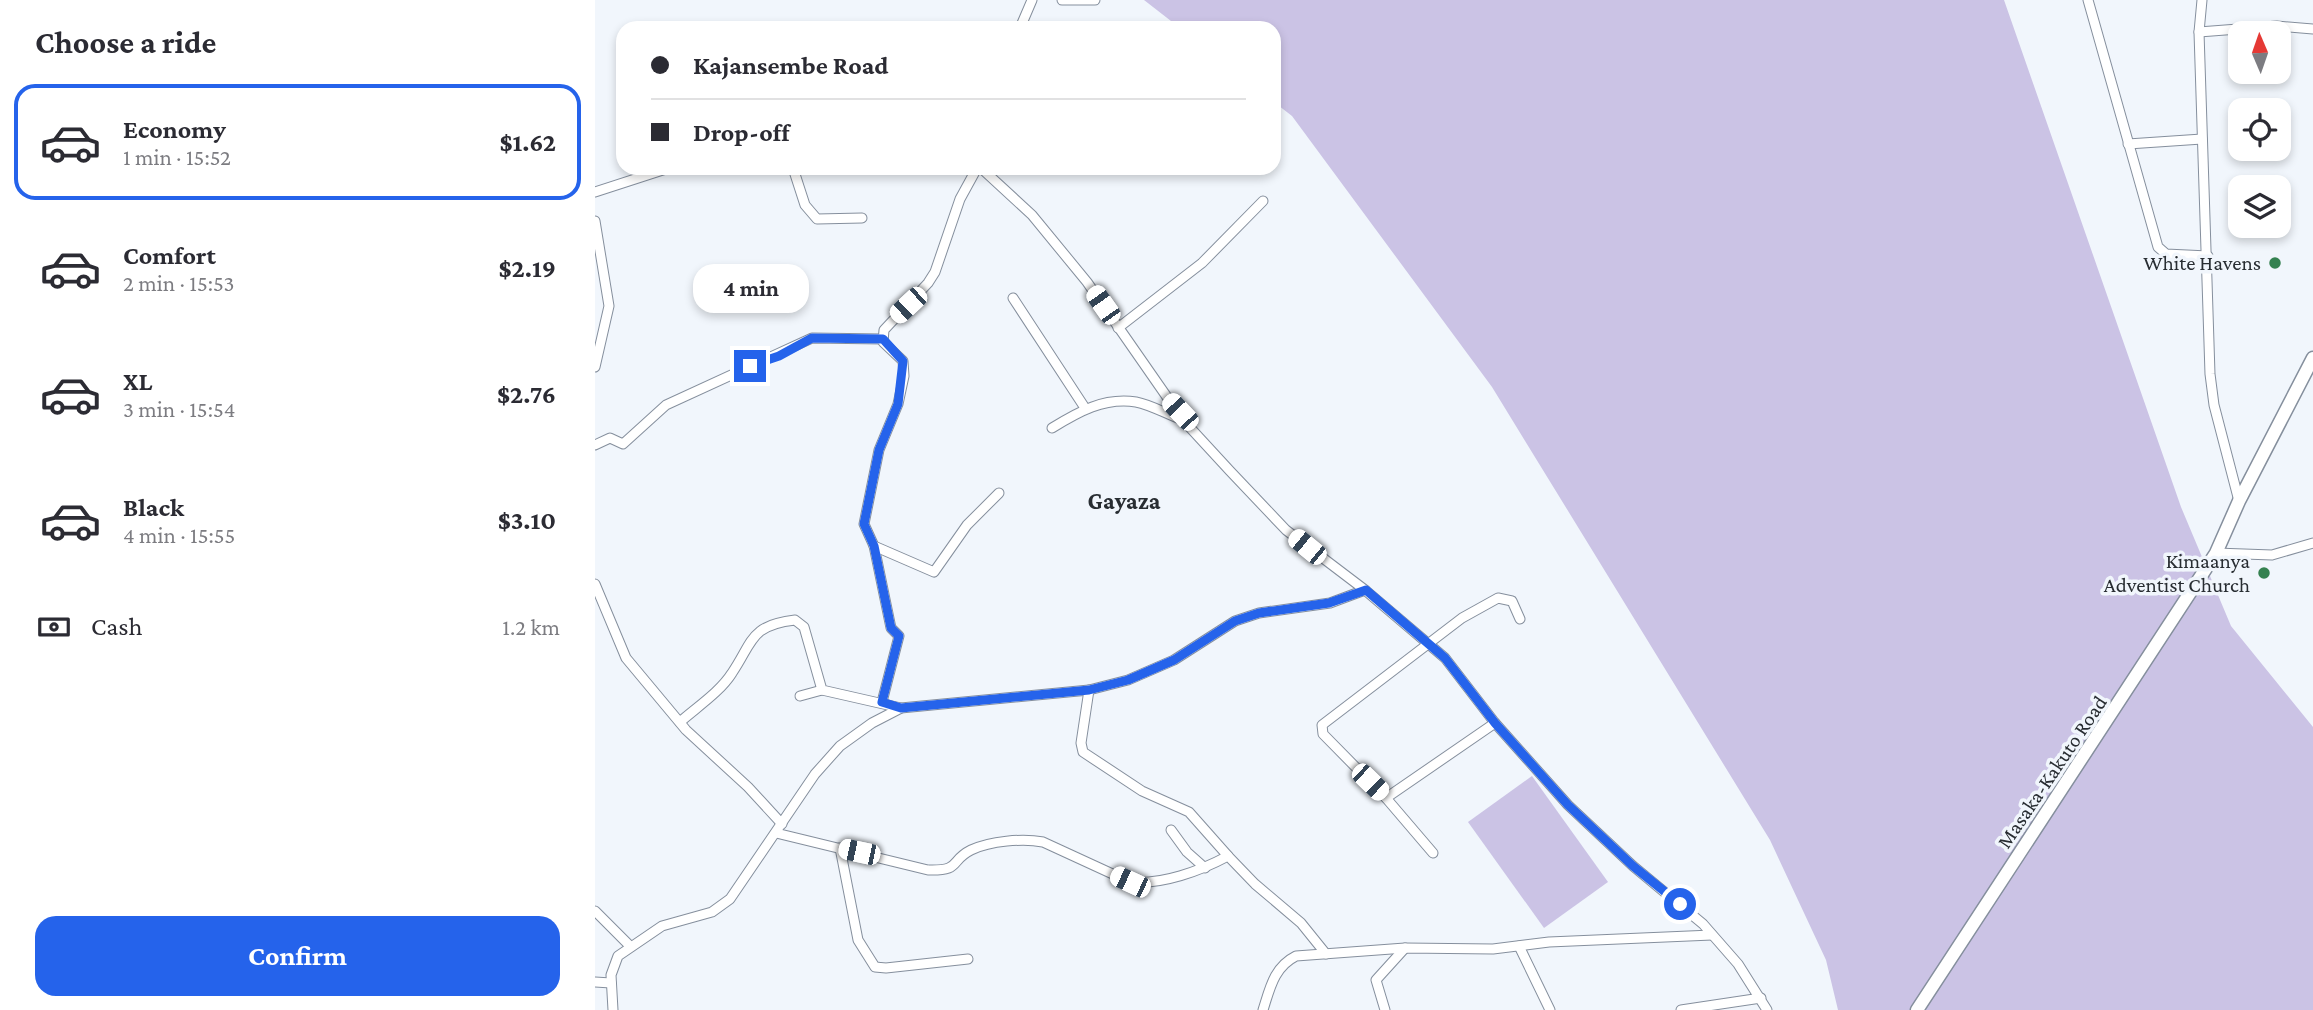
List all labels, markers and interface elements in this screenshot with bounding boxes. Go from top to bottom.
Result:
north arrow [2228,21,2291,84]
map controls [2228,21,2291,238]
text: Choose a ride [35,24,216,60]
text: Kajansembe Road [693,51,889,80]
button: locate [2228,98,2291,161]
icon: car [39,111,102,174]
text: Economy [123,115,226,144]
text: Drop-off [693,118,790,147]
text: $1.62 [499,128,556,157]
text: 1 min · 15:52 [123,144,231,170]
button: layers [2228,175,2291,238]
icon: car [39,237,102,300]
text: Comfort [123,241,216,270]
place label: White Havens [2143,251,2261,275]
text: $2.19 [499,254,556,283]
marker: White Havens [2267,255,2283,271]
callout: 4 min [692,264,808,314]
text: 2 min · 15:53 [123,270,234,296]
text: 4 min [723,275,779,301]
car [1083,282,1124,328]
car [886,283,931,327]
route end [734,350,766,382]
icon: car [39,363,102,426]
text: XL [123,367,152,396]
text: $2.76 [497,380,556,409]
car [1158,389,1203,435]
text: 3 min · 15:54 [123,396,236,422]
district label: Gayaza [1088,487,1161,514]
icon: car [39,489,102,552]
text: Black [123,493,184,522]
text: $3.10 [498,506,556,535]
text: 4 min · 15:55 [123,522,235,548]
car [1285,526,1330,568]
place label: Kimaanya Adventist Church [2104,549,2250,597]
marker: Kimaanya Adventist Church [2256,565,2272,581]
icon: cash [35,608,73,646]
text: Cash [91,612,142,641]
text: 1.2 km [502,614,560,640]
street label: Masaka-Kakuto Road [1992,691,2112,853]
car [1348,760,1393,804]
car [837,837,882,867]
car [1107,864,1154,900]
route start [1664,888,1696,920]
button: Confirm [35,916,560,996]

